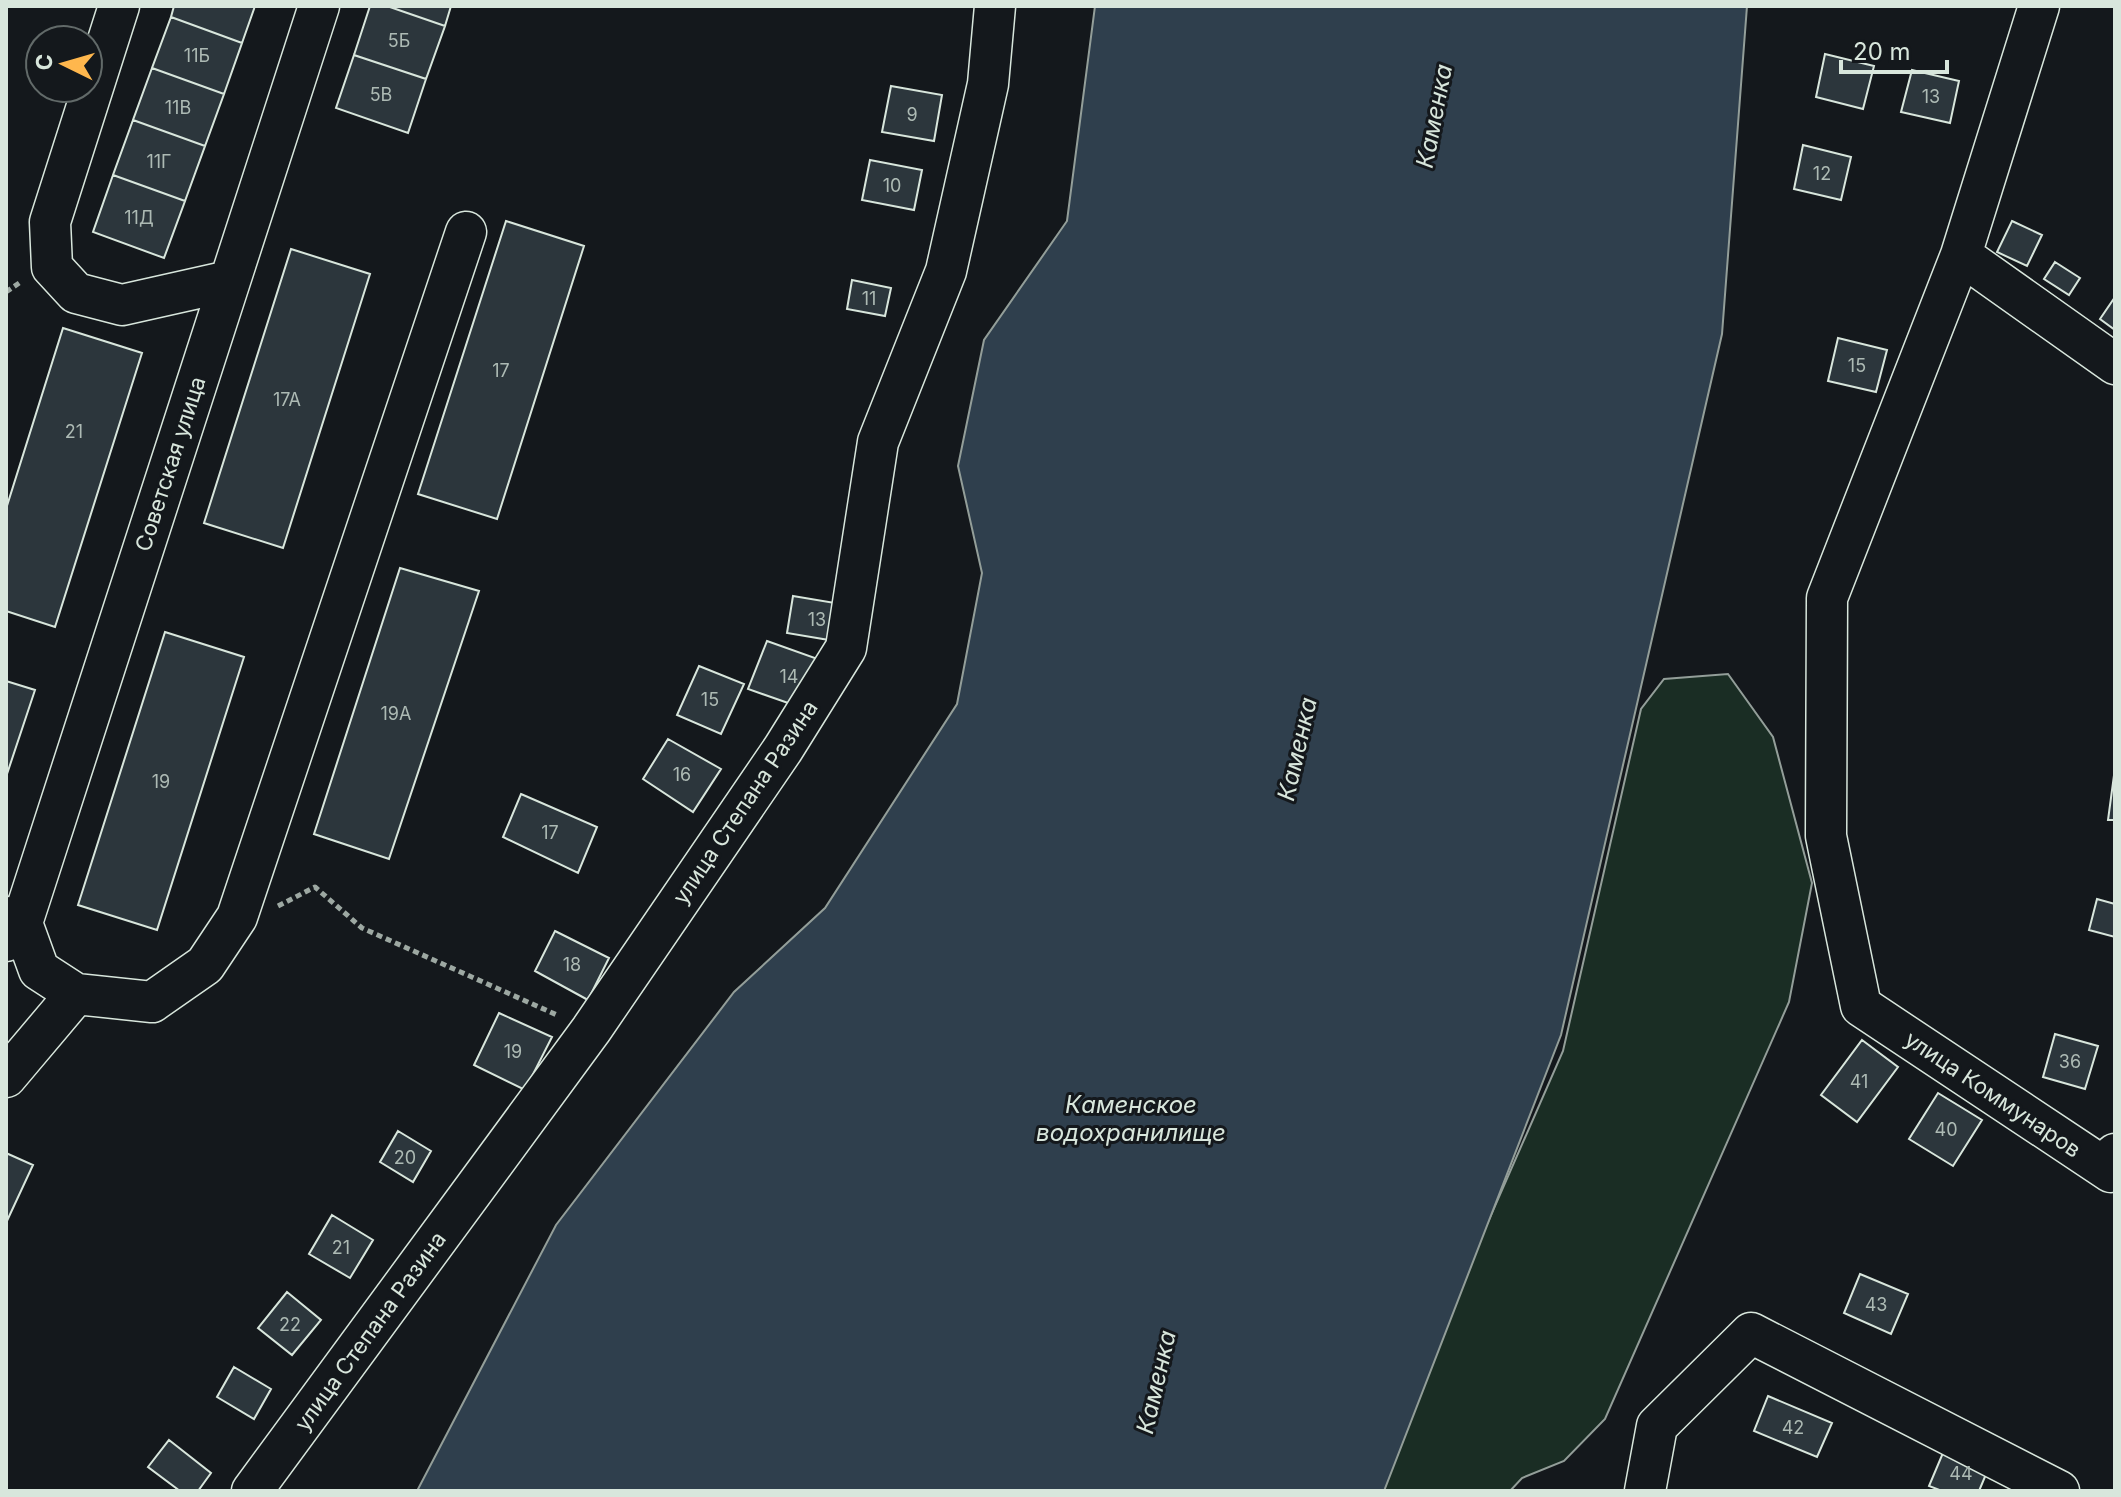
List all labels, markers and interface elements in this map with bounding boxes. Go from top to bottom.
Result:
north arrow [24,24,104,104]
scale bar [1841,24,1947,74]
house number: 5Б [388,30,410,51]
text: 20 m [1853,37,1911,66]
house number: 11Б [184,45,210,66]
text: С [30,53,58,71]
water label: Каменка [1410,62,1458,170]
house number: 5В [370,84,392,105]
house number: 13 [1922,86,1940,107]
house number: 11В [165,97,191,118]
house number: 9 [906,104,918,125]
house number: 11Г [146,151,172,172]
house number: 12 [1813,163,1831,184]
house number: 10 [883,175,901,196]
house number: 11Д [124,207,154,228]
house number: 11 [862,288,876,309]
house number: 15 [1848,355,1866,376]
house number: 17 [492,360,510,381]
street label: Советская улица [129,373,211,555]
house number: 17А [273,389,301,410]
house number: 21 [65,421,83,442]
house number: 13 [808,609,826,630]
house number: 14 [780,666,798,687]
house number: 15 [701,689,719,710]
street label: улица Степана Разина [667,695,823,909]
water label: Каменка [1271,695,1323,803]
house number: 19А [381,703,411,724]
house number: 16 [673,764,691,785]
house number: 19 [152,771,170,792]
house number: 17 [541,822,559,843]
house number: 18 [563,954,581,975]
street label: улица Коммунаров [1900,1025,2086,1163]
house number: 19 [504,1041,522,1062]
house number: 36 [2059,1051,2081,1072]
house number: 41 [1850,1071,1868,1092]
water label: Каменское водохранилище [1036,1090,1226,1147]
house number: 40 [1935,1119,1957,1140]
house number: 20 [394,1147,416,1168]
street label: улица Степана Разина [289,1226,451,1436]
house number: 21 [332,1237,350,1258]
house number: 43 [1865,1294,1887,1315]
house number: 22 [279,1314,301,1335]
water label: Каменка [1130,1328,1182,1436]
house number: 42 [1782,1417,1804,1438]
house number: 44 [1949,1463,1973,1484]

